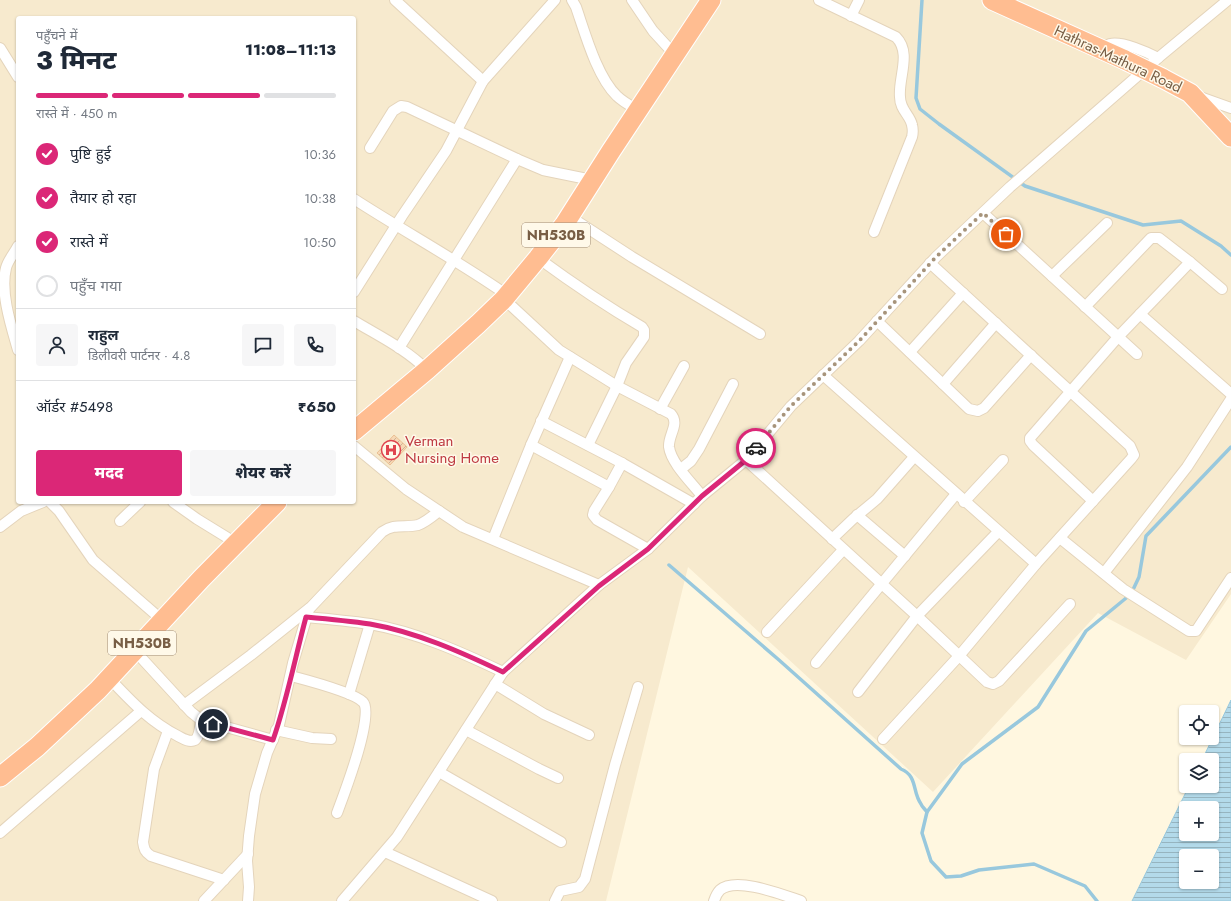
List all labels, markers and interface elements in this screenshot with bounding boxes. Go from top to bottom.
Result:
street label: Hathras-Mathura Road [1050,20,1186,98]
text: पहुँचने में [36,26,77,45]
text: 11:08–11:13 [245,39,336,61]
text: 3 मिनट [36,41,117,79]
text: रास्ते में · 450 m [36,104,117,123]
icon: check [36,143,58,165]
text: पुष्टि हुई [70,143,111,165]
text: 10:36 [304,145,336,164]
icon: check [36,187,58,209]
text: तैयार हो रहा [70,187,136,209]
text: 10:38 [304,189,336,208]
pin [989,217,1023,251]
road number: NH530B [522,223,590,247]
icon: bag [995,223,1017,245]
icon: check [36,231,58,253]
text: रास्ते में [70,231,108,253]
text: 10:50 [303,233,336,252]
text: पहुँच गया [70,275,122,297]
button: person [36,324,78,366]
text: राहुल [88,324,119,346]
button: chat [242,324,284,366]
button: phone [294,324,336,366]
text: डिलीवरी पार्टनर · 4.8 [88,346,190,365]
text: ऑर्डर #5498 [36,396,113,418]
text: ₹650 [298,396,336,418]
courier [736,428,776,468]
place label: Verman Nursing Home [405,430,499,469]
icon: car [745,437,767,459]
hospital icon: Verman Nursing Home [380,439,402,461]
button: मदद [36,450,182,496]
button: शेयर करें [190,450,336,496]
road number: NH530B [108,631,176,655]
map controls [1179,705,1219,889]
button: locate [1179,705,1219,745]
pin [196,707,230,741]
icon: home [202,713,224,735]
button: layers [1179,753,1219,793]
button: + [1179,801,1219,841]
button: − [1179,849,1219,889]

